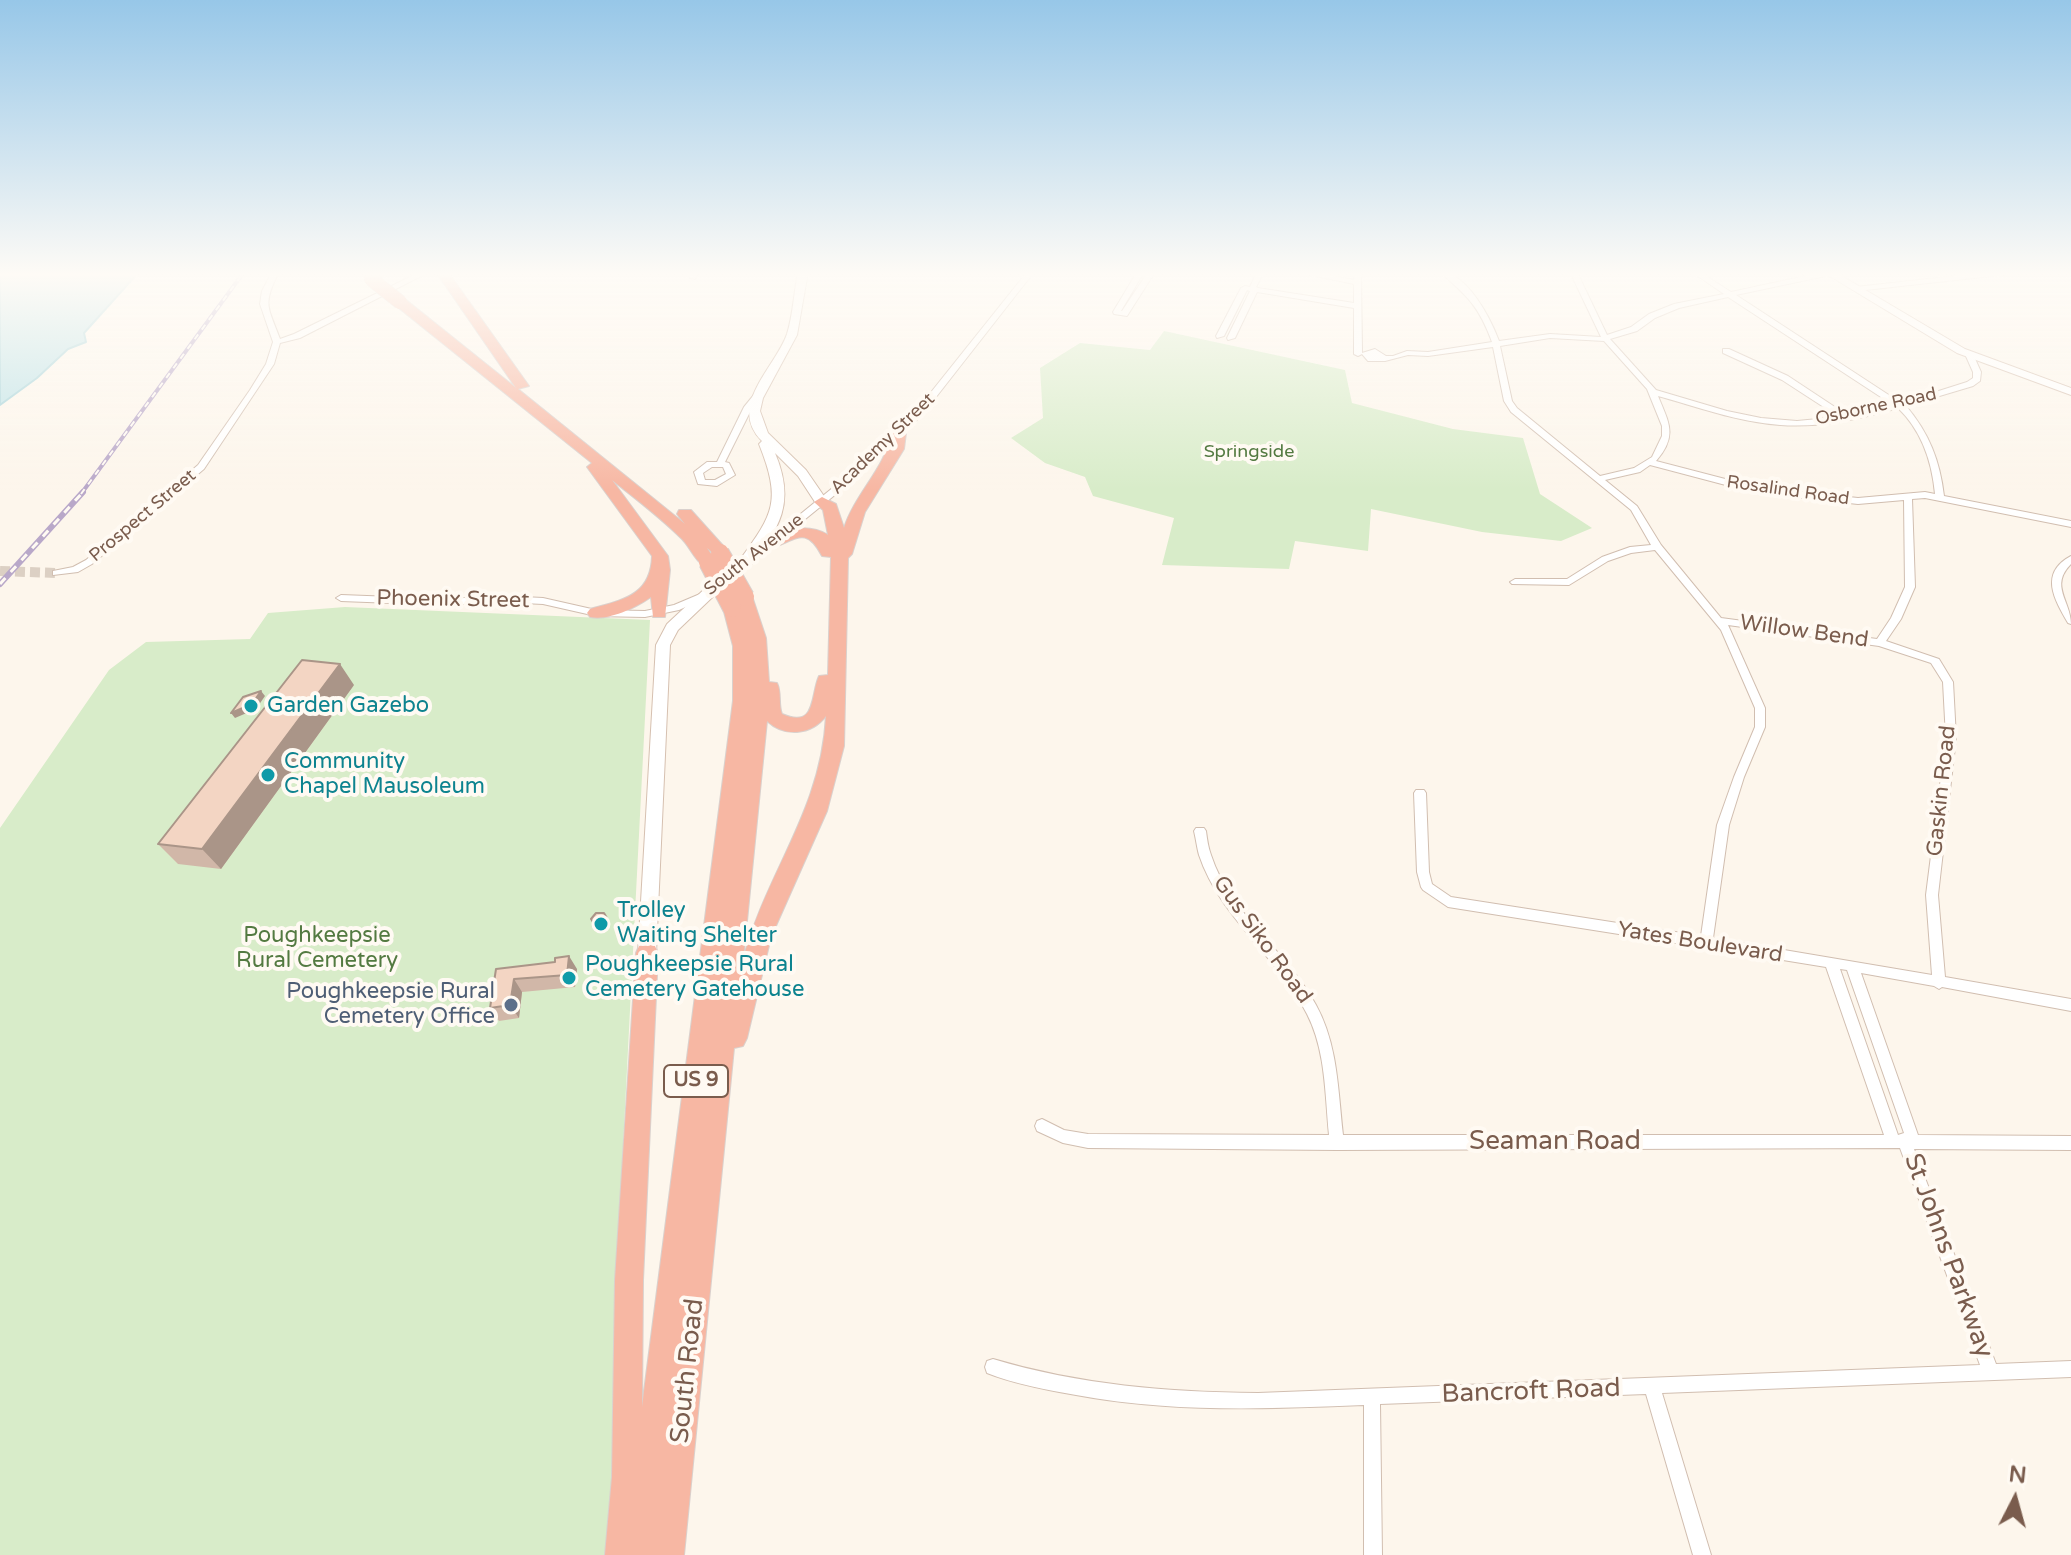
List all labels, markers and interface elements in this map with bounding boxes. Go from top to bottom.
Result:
street label: Osborne Road [1813,384,1939,430]
street label: Academy Street [826,389,940,499]
park label: Springside [1204,441,1294,463]
street label: Prospect Street [85,465,201,567]
street label: Rosalind Road [1725,472,1851,510]
street label: South Avenue [700,510,808,600]
street label: Phoenix Street [376,585,530,615]
street label: Willow Bend [1738,610,1870,654]
place label: Garden Gazebo [267,693,429,719]
marker: Garden Gazebo [242,697,260,715]
street label: Gaskin Road [1922,724,1962,858]
place label: Community Chapel Mausoleum [284,749,485,800]
marker: Community Chapel Mausoleum [259,766,277,784]
street label: Gus Siko Road [1207,871,1317,1009]
place label: Trolley Waiting Shelter [617,898,777,950]
marker: Trolley Waiting Shelter [592,915,610,933]
street label: Yates Boulevard [1615,917,1785,969]
park label: Poughkeepsie Rural Cemetery [236,923,398,974]
place label: Poughkeepsie Rural Cemetery Gatehouse [585,952,804,1004]
marker: Poughkeepsie Rural Cemetery Gatehouse [560,969,578,987]
place label: Poughkeepsie Rural Cemetery Office [286,979,495,1030]
marker: Poughkeepsie Rural Cemetery Office [502,996,520,1014]
road number: US 9 [664,1065,728,1097]
street label: Seaman Road [1469,1126,1641,1158]
street label: St Johns Parkway [1897,1150,1999,1362]
street label: South Road [665,1297,711,1445]
street label: Bancroft Road [1441,1373,1621,1411]
north arrow [1975,1459,2055,1539]
text: N [2007,1461,2028,1489]

